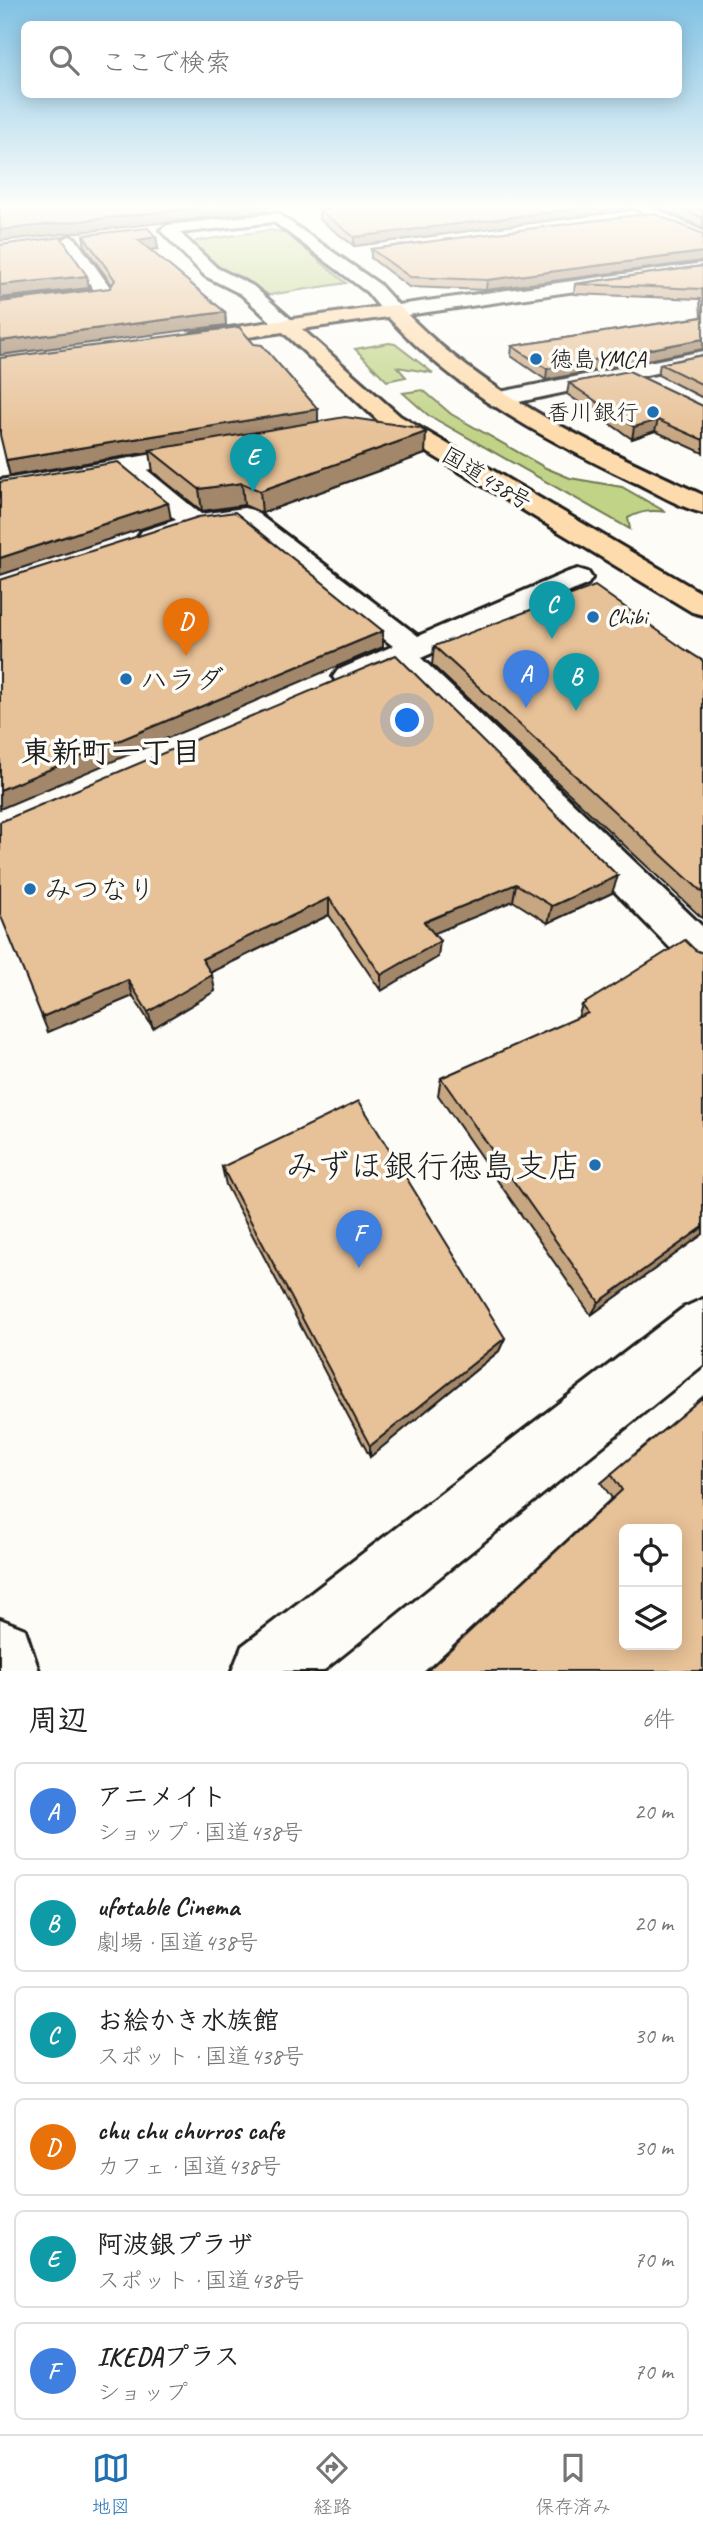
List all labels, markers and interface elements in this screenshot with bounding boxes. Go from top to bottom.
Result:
search box [21,21,682,98]
icon: search [45,41,83,79]
text: ここで検索 [101,46,231,79]
place label: 徳島YMCA [550,345,647,374]
marker: 徳島YMCA [528,351,544,367]
place label: 香川銀行 [547,398,639,427]
marker: 香川銀行 [645,404,661,420]
pin: E [230,434,276,492]
street label: 国道438号 [436,440,537,517]
pin: C [529,581,575,639]
pin: D [163,598,209,656]
place label: Chibi [607,603,650,632]
marker: Chibi [585,609,601,625]
pin: A [503,650,549,708]
pin: B [553,653,599,711]
place label: ハラダ [140,662,224,697]
marker: ハラダ [118,671,134,687]
your location [390,703,424,737]
district label: 東新町一丁目 [21,733,201,771]
place label: みつなり [44,872,156,907]
marker: みつなり [22,881,38,897]
place label: みずほ銀行徳島支店 [285,1145,581,1187]
marker: みずほ銀行徳島支店 [587,1157,603,1173]
pin: F [336,1210,382,1268]
map controls [619,1524,682,1650]
button: locate [619,1524,682,1587]
button: layers [619,1587,682,1650]
text: 周辺 [28,1701,88,1739]
text: 6件 [642,1705,675,1734]
text: アニメイト [97,1780,227,1813]
text: A [47,1797,59,1826]
text: 20 m [634,1797,673,1826]
text: ショップ · 国道438号 [97,1818,304,1847]
text: ufotable Cinema [97,1890,239,1923]
text: B [47,1909,59,1938]
text: 20 m [634,1909,673,1938]
text: 劇場 · 国道438号 [97,1928,258,1957]
text: お絵かき水族館 [97,2004,279,2037]
text: C [48,2021,58,2050]
text: 30 m [634,2021,673,2050]
text: スポット · 国道438号 [97,2042,304,2071]
text: chu chu churros cafe [97,2114,284,2147]
text: D [46,2133,60,2162]
text: 30 m [634,2133,673,2162]
text: カフェ · 国道438号 [97,2152,281,2181]
text: 阿波銀プラザ [97,2228,253,2261]
text: E [47,2245,59,2274]
text: 70 m [634,2245,673,2274]
text: スポット · 国道438号 [97,2266,304,2295]
text: IKEDAプラス [97,2340,240,2373]
text: F [48,2357,58,2386]
text: 70 m [634,2357,673,2386]
text: ショップ [97,2378,188,2407]
tab: 地図 [92,2449,130,2519]
tab: 経路 [313,2449,351,2519]
tab: 保存済み [535,2449,611,2519]

